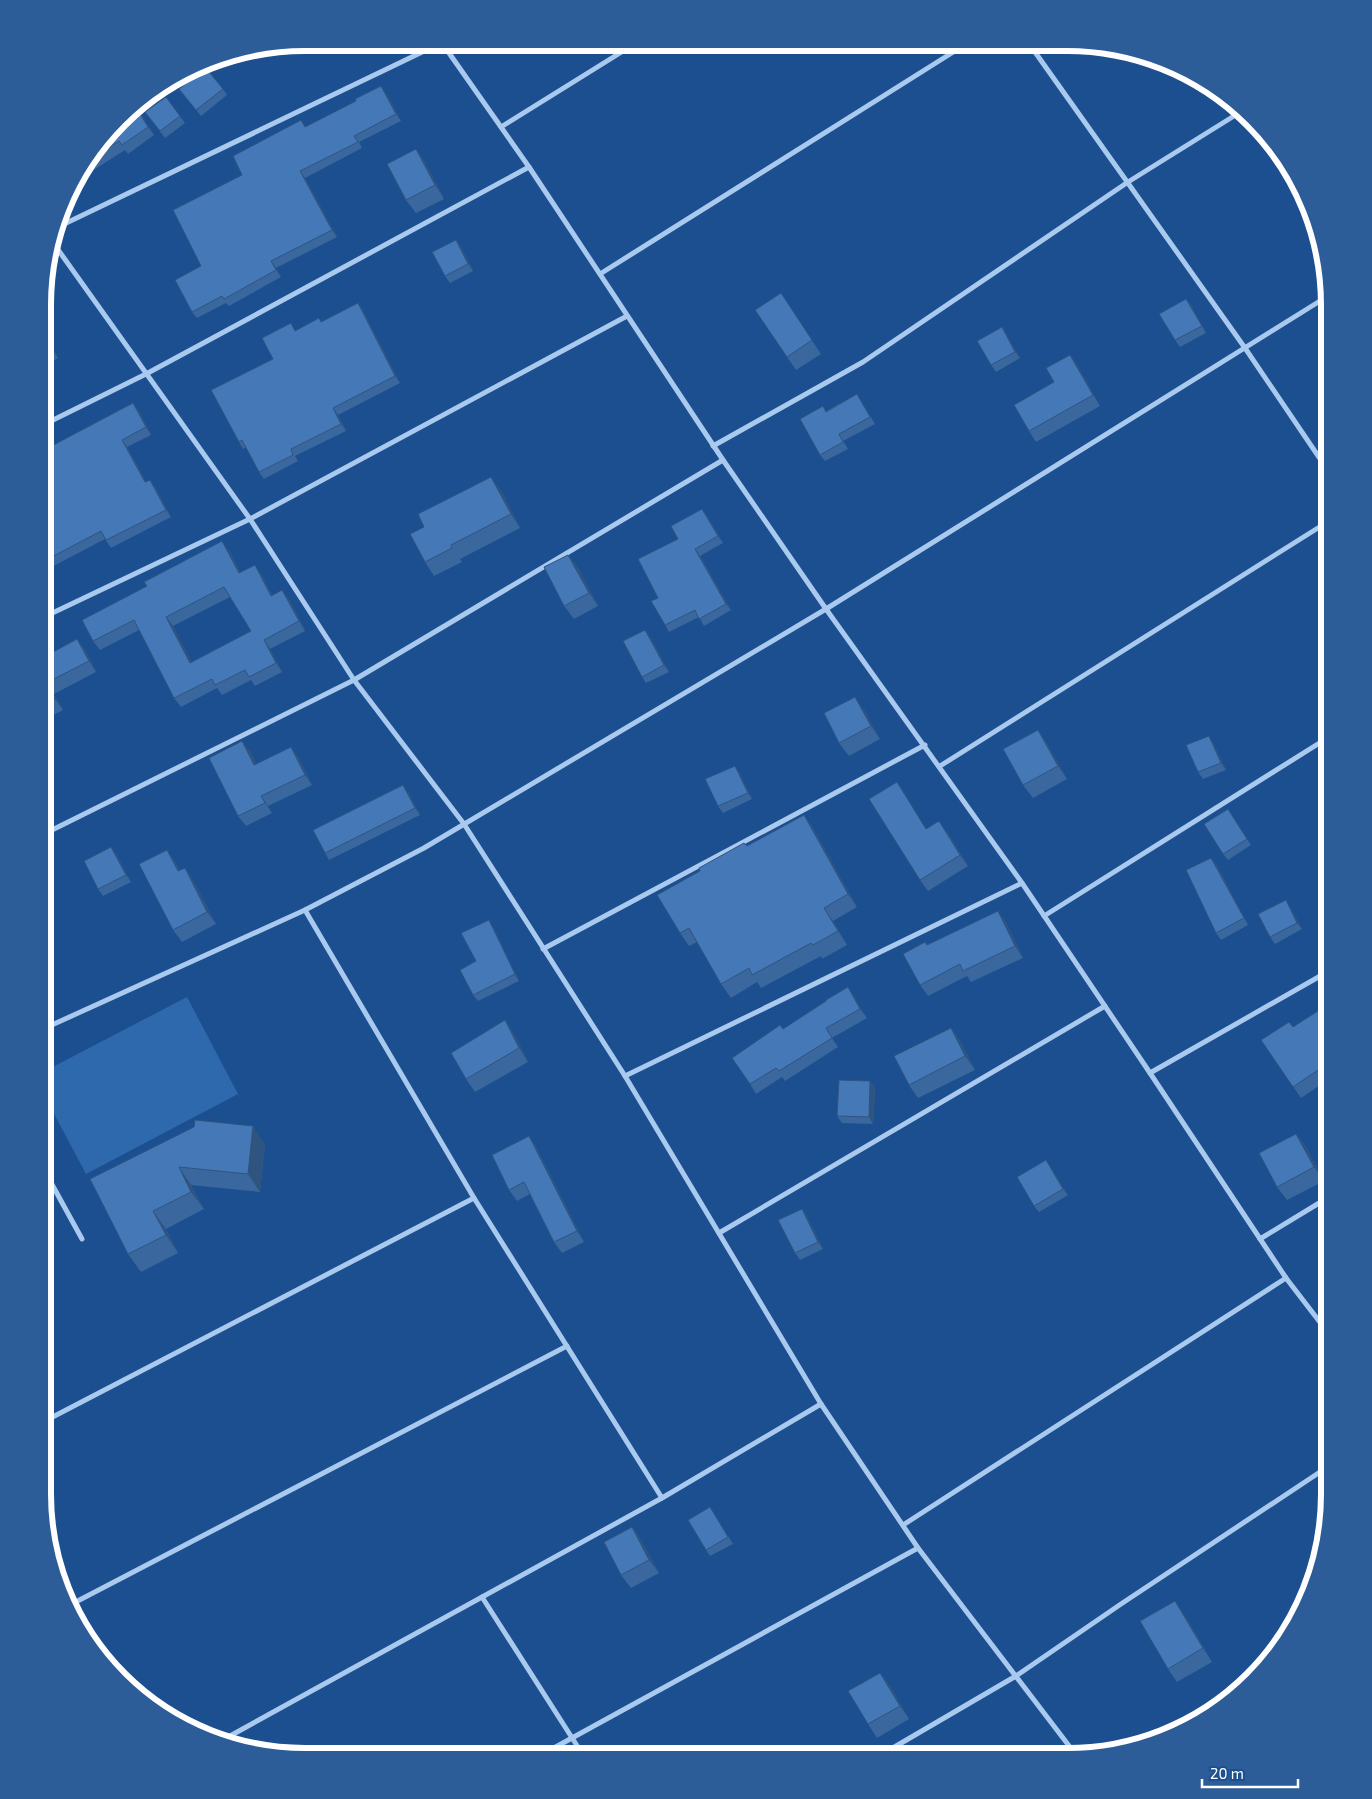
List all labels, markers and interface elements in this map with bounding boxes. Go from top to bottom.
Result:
scale bar [1202,1756,1298,1788]
text: 20 m [1210,1764,1244,1782]

